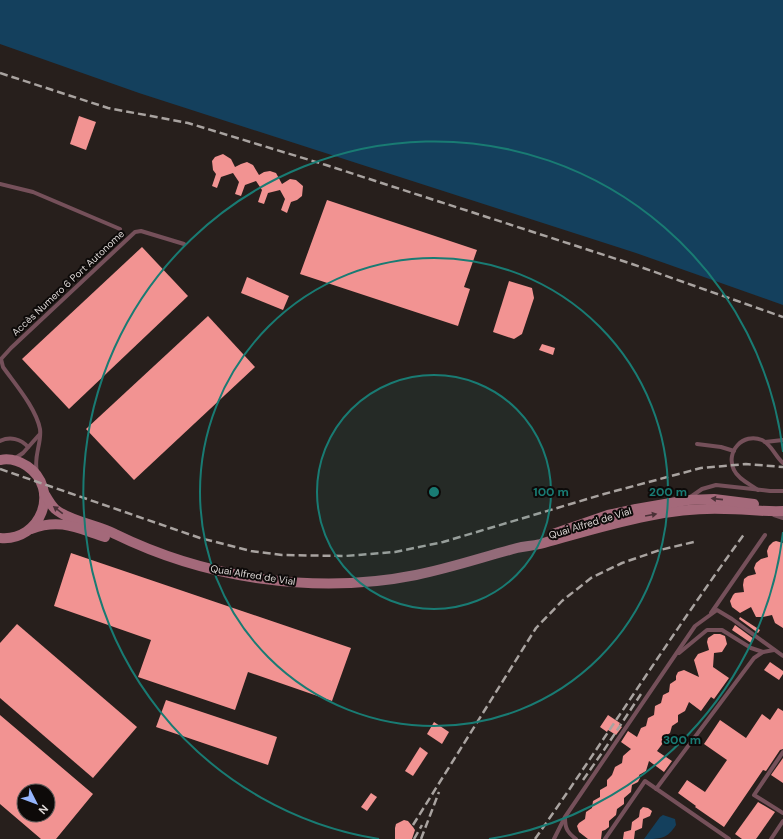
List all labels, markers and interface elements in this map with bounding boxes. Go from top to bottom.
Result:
street label: Accès Numero 6 Port Autonome [9,227,127,339]
text: 100 m [533,484,569,500]
text: 200 m [649,484,687,500]
centre of rings [427,485,441,499]
one-way arrow [711,496,723,503]
street label: Quai Alfred de Vial [547,504,633,542]
one-way arrow [53,506,64,514]
one-way arrow [645,512,657,518]
street label: Quai Alfred de Vial [210,562,296,588]
text: 300 m [663,732,701,748]
north arrow [16,783,56,823]
text: N [36,802,51,817]

